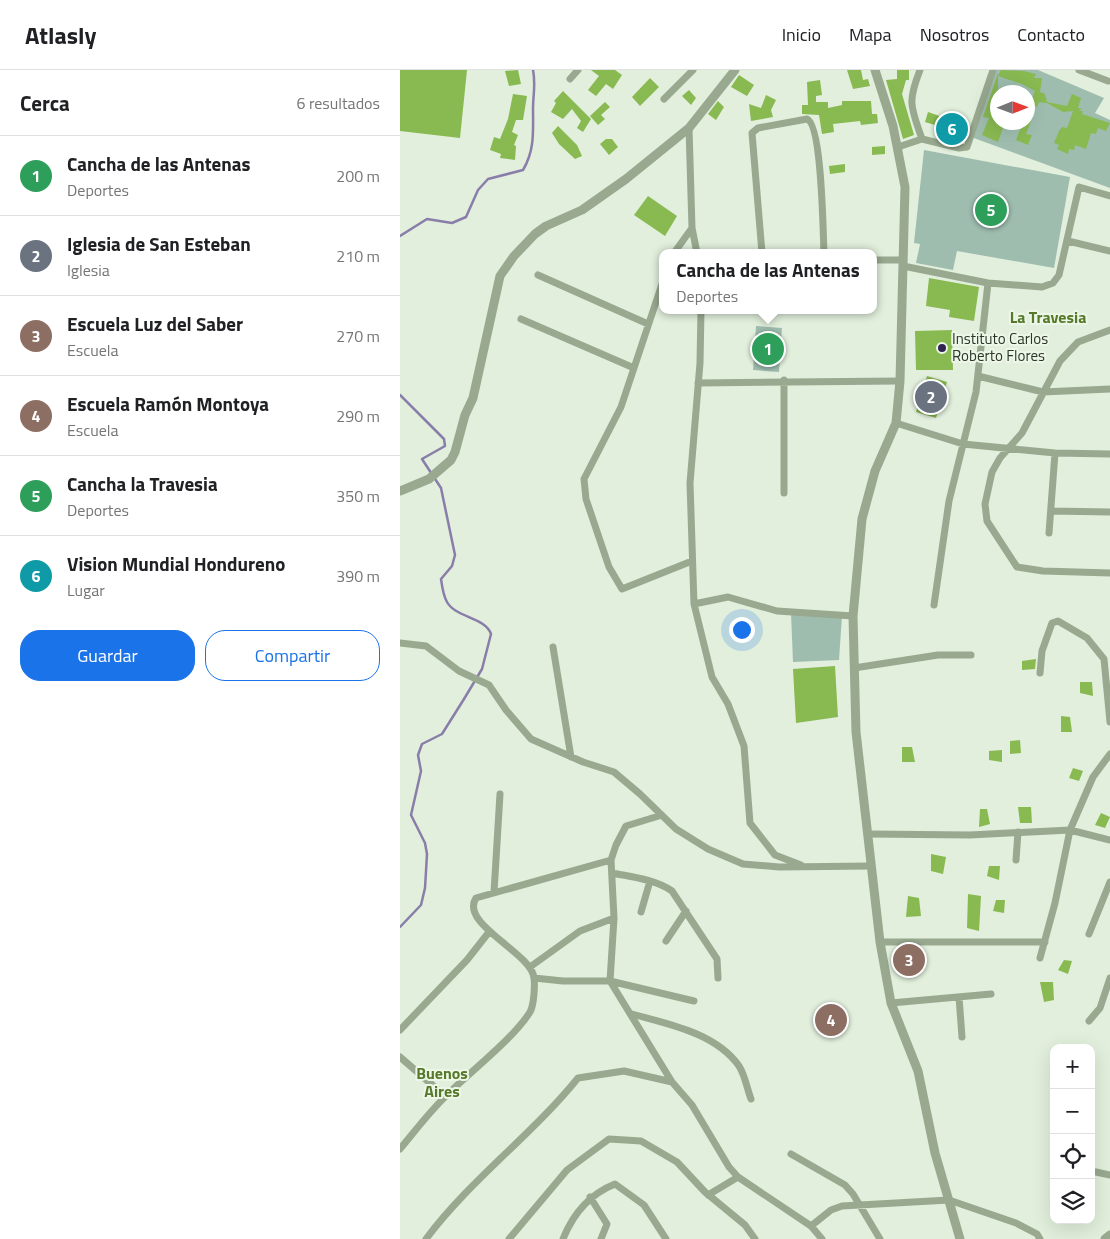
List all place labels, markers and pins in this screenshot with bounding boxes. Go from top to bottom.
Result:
pin: 6 [936,110,968,148]
pin: 5 [975,191,1007,229]
place label: Instituto Carlos Roberto Flores [952,327,1048,367]
pin: 1 [752,330,784,368]
marker: Instituto Carlos Roberto Flores [936,342,948,354]
pin: 2 [915,378,947,416]
pin: 3 [893,941,925,979]
pin: 4 [815,1001,847,1039]

